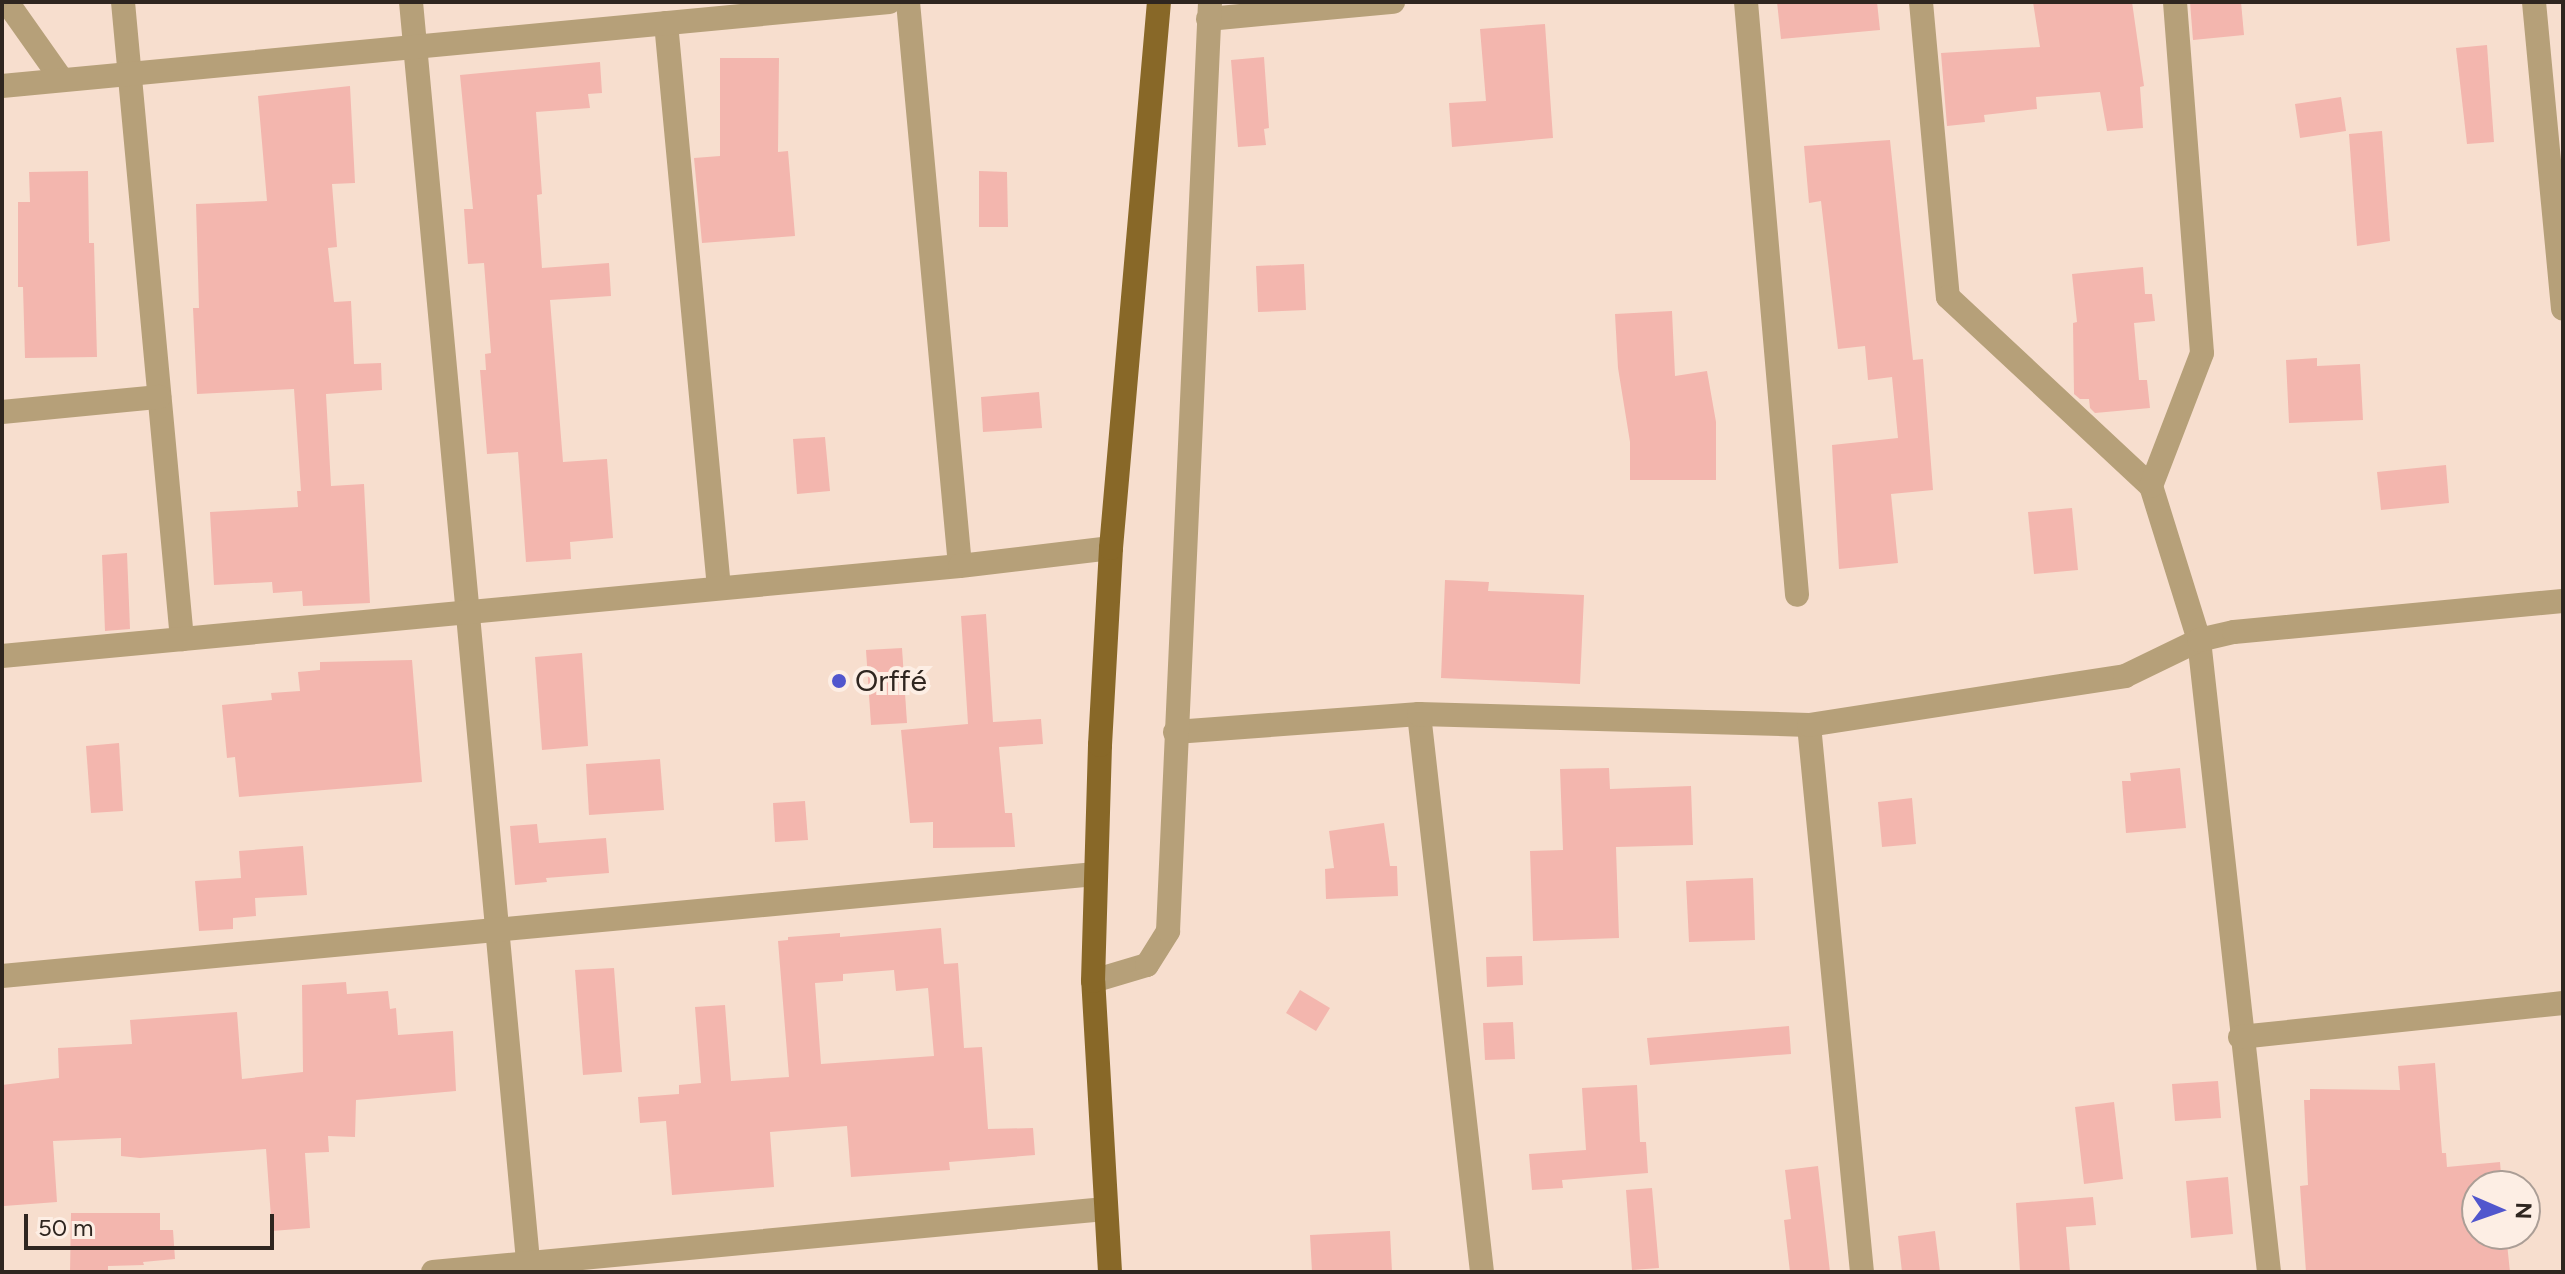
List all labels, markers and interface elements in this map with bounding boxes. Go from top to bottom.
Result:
place label: Orffé [855,663,927,699]
marker: Orffé [830,672,848,690]
north arrow [2461,1170,2541,1250]
scale bar [28,1198,278,1248]
text: N [2510,1202,2537,1220]
text: 50 m [38,1213,94,1242]

